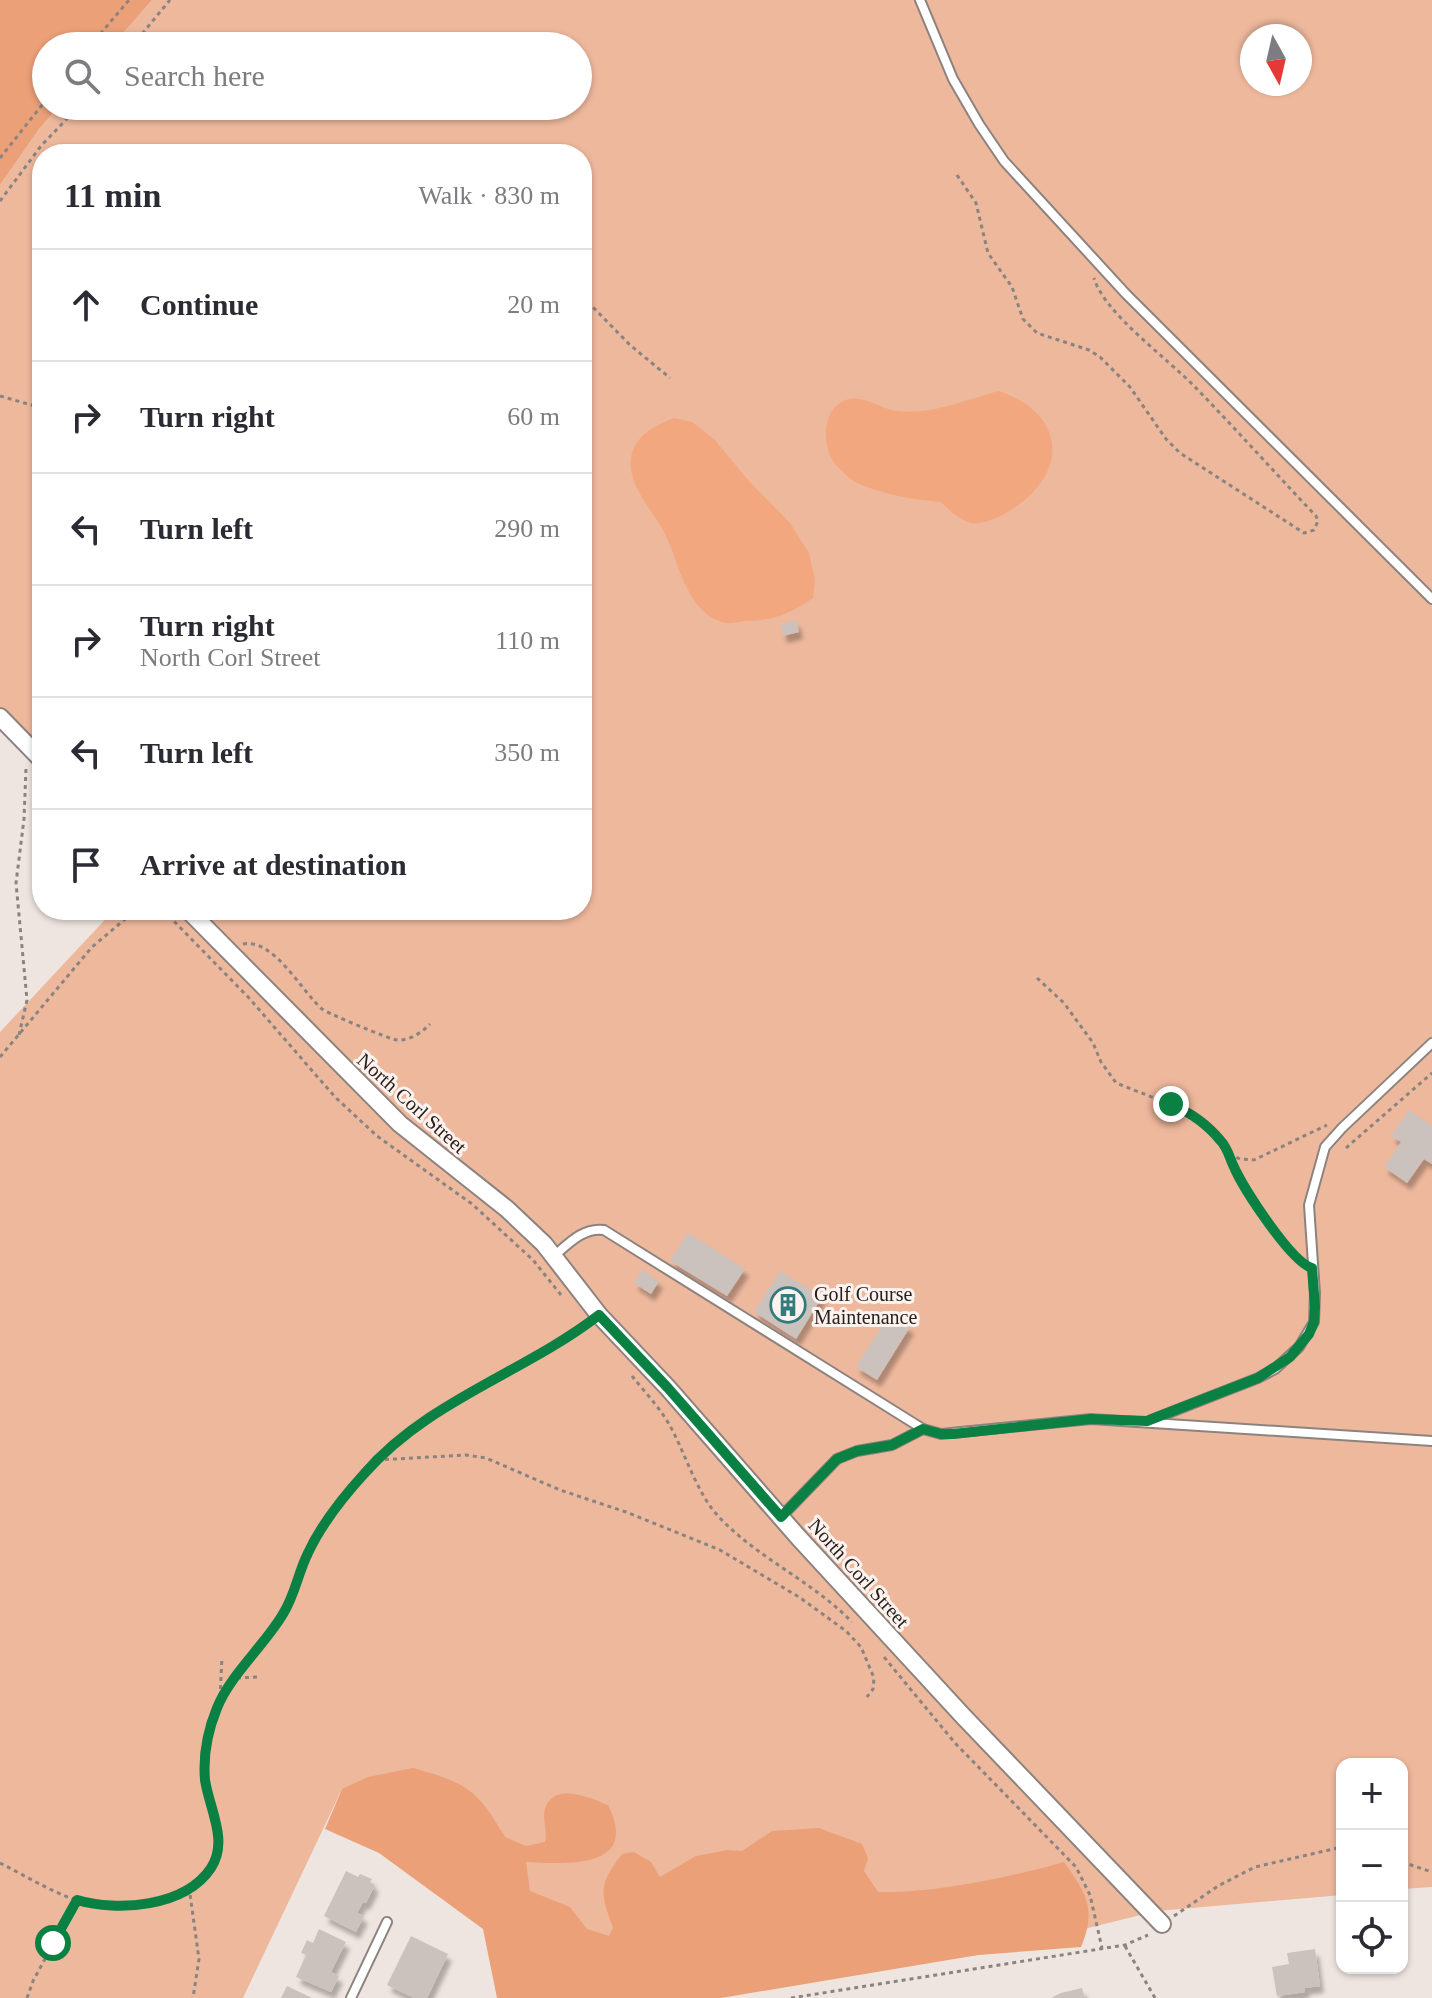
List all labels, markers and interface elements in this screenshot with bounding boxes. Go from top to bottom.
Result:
north arrow [1240,24,1312,96]
search box [32,32,592,120]
icon: search [60,54,104,98]
text: Search here [124,59,265,92]
text: 11 min [64,177,161,214]
text: Walk · 830 m [418,181,560,210]
icon: ahead [64,283,108,327]
text: Continue [140,288,258,321]
text: 20 m [507,290,560,319]
icon: right [64,395,108,439]
text: Turn right [140,400,275,433]
text: 60 m [507,402,560,431]
icon: left [64,507,108,551]
text: Turn left [140,512,253,545]
text: 290 m [494,514,560,543]
text: Turn right [140,609,275,642]
icon: right [64,619,108,663]
text: 110 m [495,626,560,655]
text: North Corl Street [140,643,321,672]
icon: left [64,731,108,775]
text: Turn left [140,736,253,769]
text: 350 m [494,738,560,767]
icon: arrive [64,843,108,887]
text: Arrive at destination [140,848,407,881]
street label: North Corl Street [353,1048,471,1158]
route end [1153,1086,1189,1122]
place label: Golf Course Maintenance [814,1283,917,1328]
building icon: Golf Course Maintenance [769,1286,807,1324]
street label: North Corl Street [804,1514,914,1632]
map controls [1336,1758,1408,1974]
button: + [1336,1758,1408,1830]
button: − [1336,1830,1408,1902]
button: locate [1336,1902,1408,1974]
route start [35,1925,71,1961]

